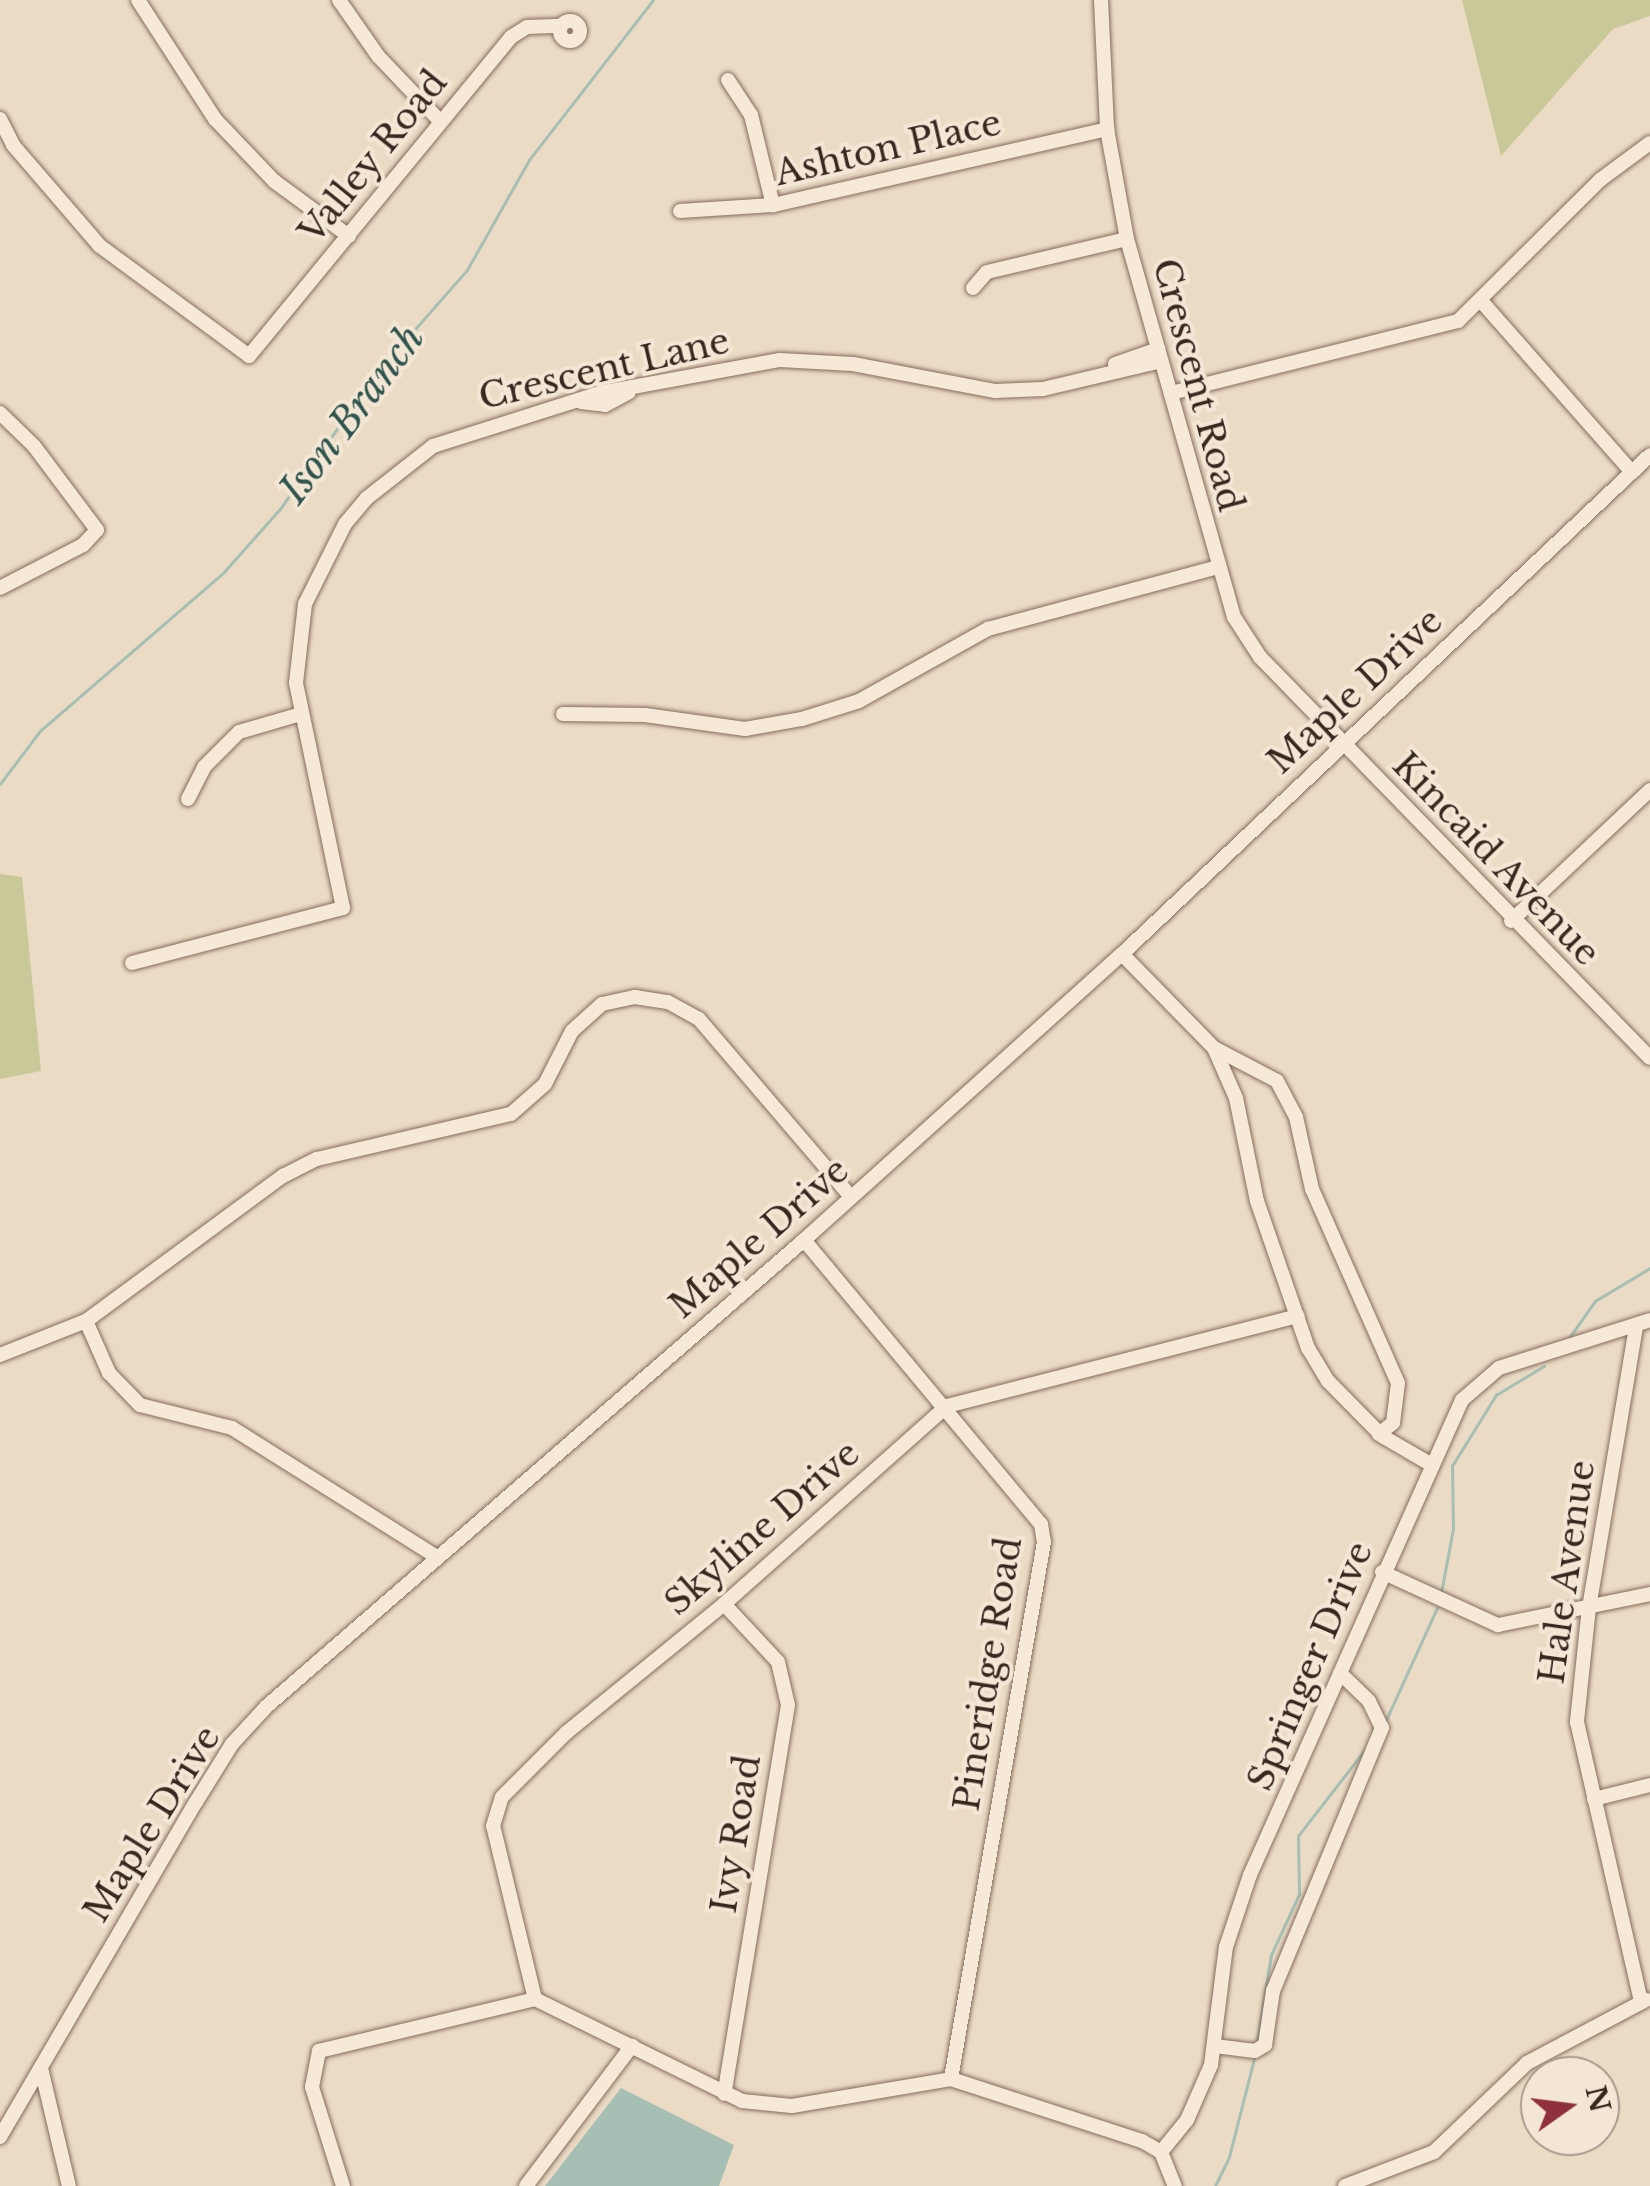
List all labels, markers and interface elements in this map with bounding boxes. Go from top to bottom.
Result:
street label: Valley Road [290,62,456,252]
street label: Ashton Place [771,102,1005,194]
street label: Crescent Road [1144,254,1252,516]
water label: Ison Branch [270,316,434,512]
street label: Crescent Lane [475,320,733,418]
street label: Maple Drive [1259,600,1451,782]
street label: Kincaid Avenue [1384,744,1608,974]
street label: Maple Drive [661,1149,857,1327]
street label: Skyline Drive [656,1432,868,1624]
street label: Hale Avenue [1530,1457,1604,1687]
street label: Pineridge Road [946,1534,1030,1814]
street label: Springer Drive [1239,1535,1381,1797]
street label: Maple Drive [75,1718,229,1930]
street label: Ivy Road [703,1751,769,1917]
north arrow [1520,2056,1620,2156]
text: N [1577,2082,1618,2116]

